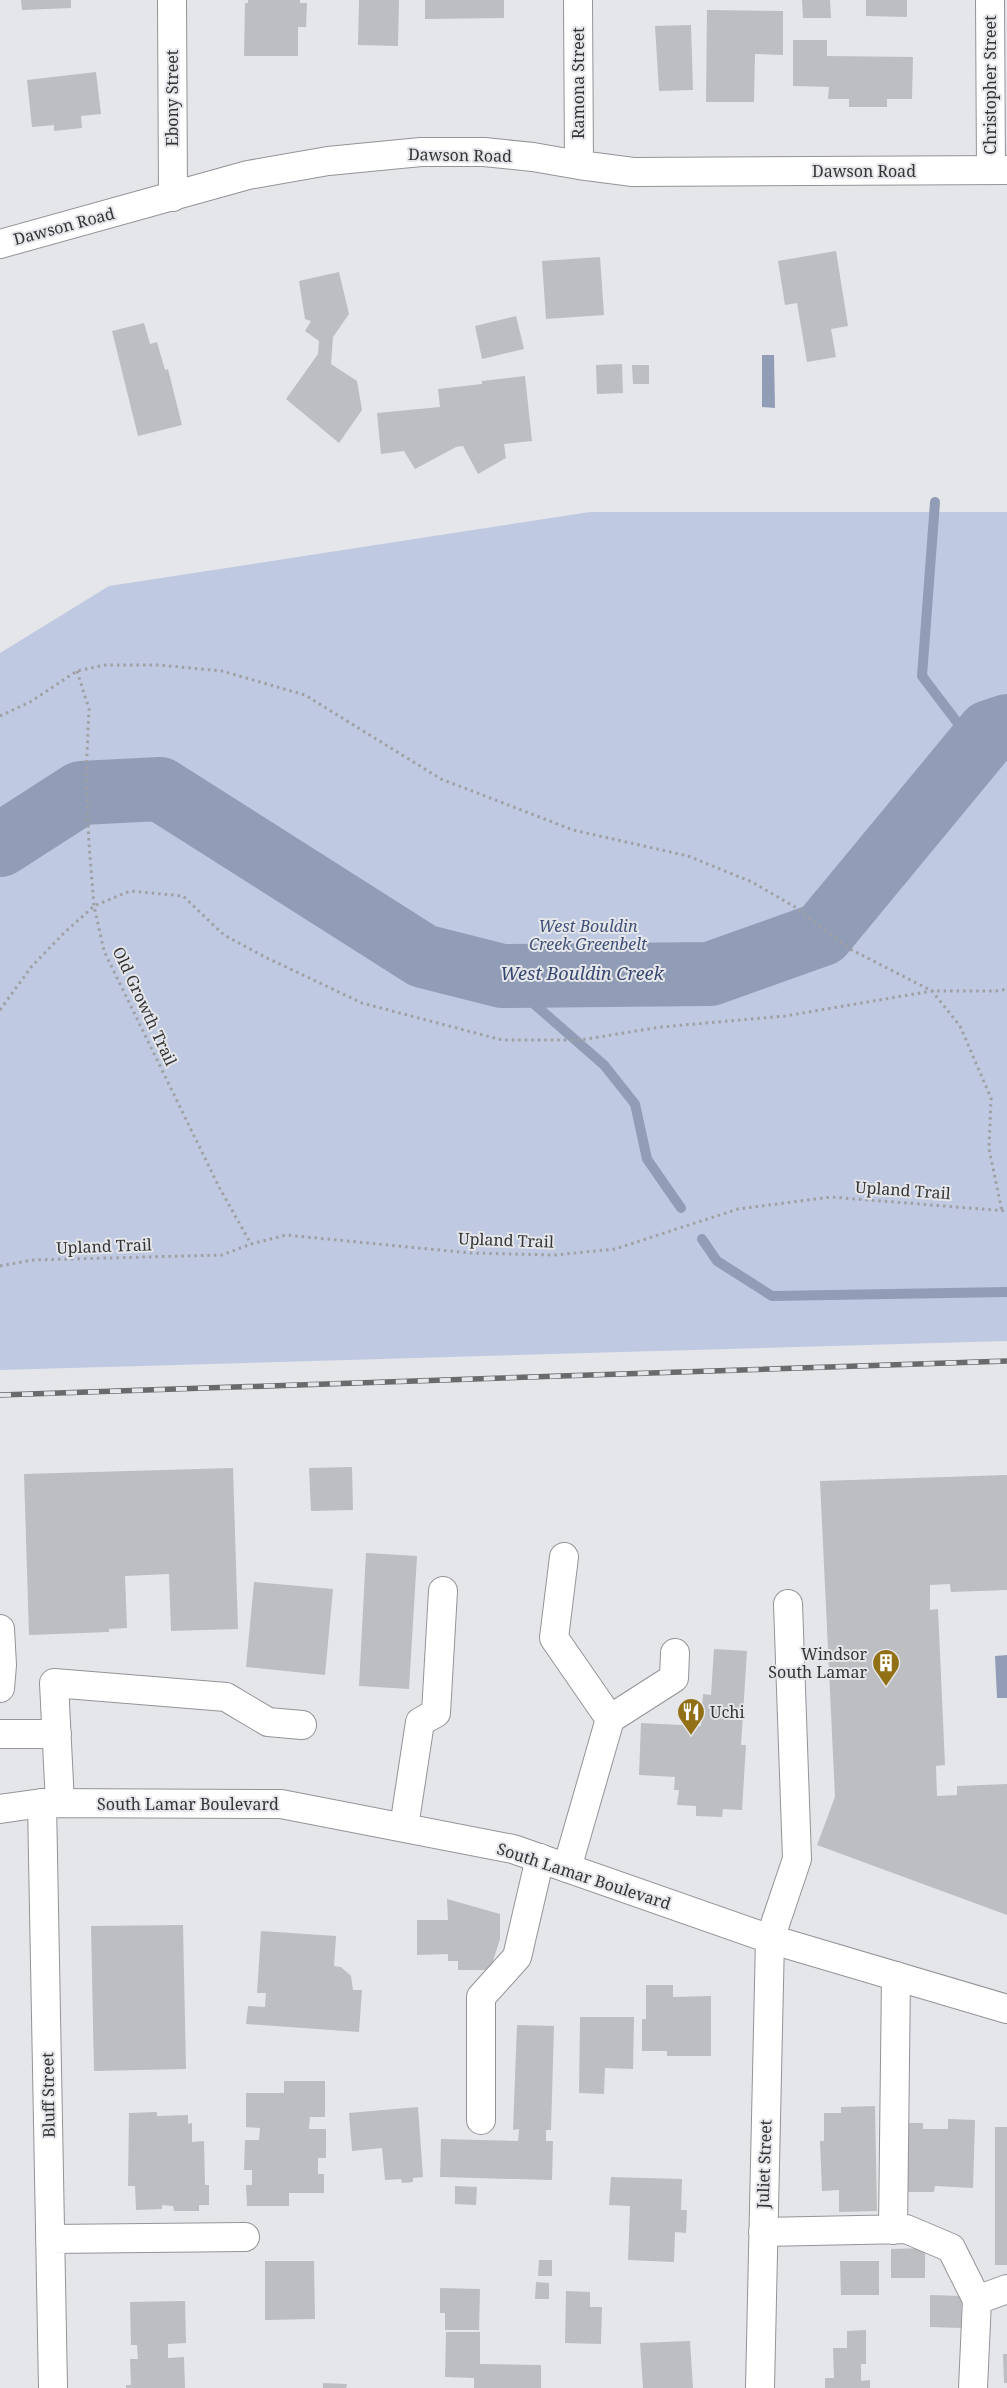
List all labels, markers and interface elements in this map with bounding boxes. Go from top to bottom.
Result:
street label: Christopher Street [979,15,1001,155]
street label: Ramona Street [567,27,589,139]
street label: Ebony Street [161,49,183,146]
street label: Dawson Road [408,143,512,167]
street label: Dawson Road [812,160,916,182]
street label: Dawson Road [11,202,117,250]
park label: West Bouldin Creek Greenbelt [529,915,647,955]
street label: Old Growth Trail [108,943,182,1069]
water label: West Bouldin Creek [500,961,664,985]
street label: Upland Trail [855,1176,952,1204]
street label: Upland Trail [458,1227,554,1253]
street label: Upland Trail [56,1233,152,1259]
place label: Windsor South Lamar [768,1643,867,1683]
building icon: Windsor South Lamar [871,1648,901,1687]
restaurant icon: Uchi [676,1697,706,1736]
place label: Uchi [710,1701,745,1723]
street label: South Lamar Boulevard [97,1793,279,1815]
street label: South Lamar Boulevard [494,1837,674,1915]
street label: Bluff Street [36,2052,60,2138]
street label: Juliet Street [751,2119,777,2210]

